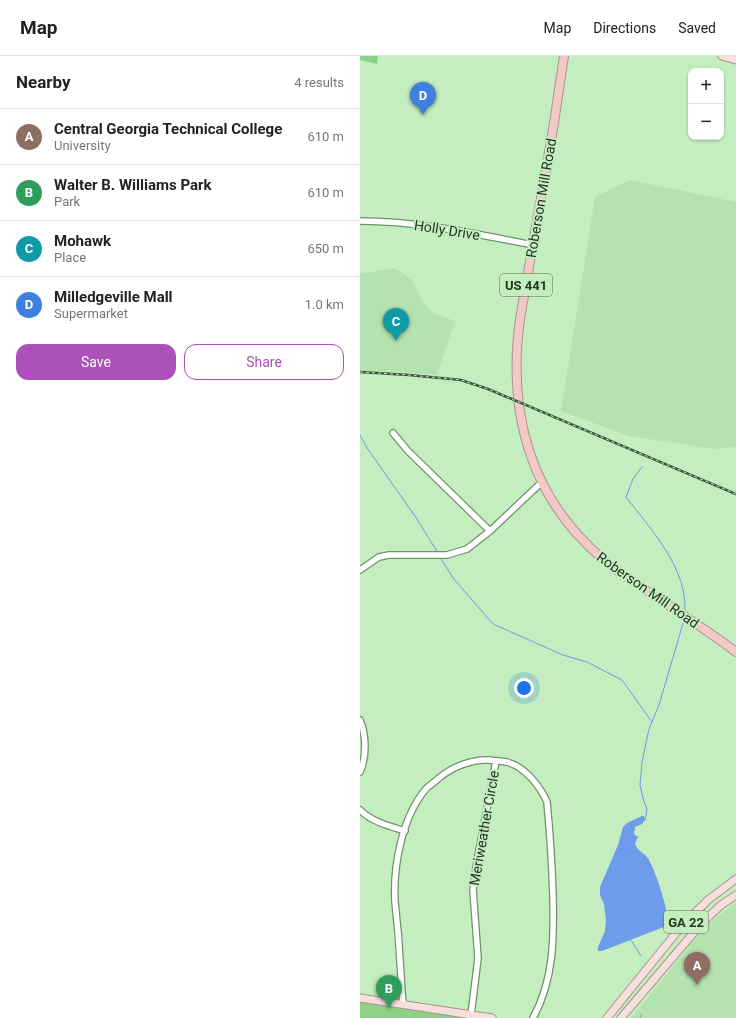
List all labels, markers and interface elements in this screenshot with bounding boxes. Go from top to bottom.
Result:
text: Map [20,16,58,39]
text: Map [544,20,571,36]
text: Directions [593,20,656,36]
text: Saved [678,20,716,36]
map controls [688,68,724,140]
button: + [688,68,724,104]
text: Nearby [16,72,71,92]
text: 4 results [294,75,344,90]
pin: D [410,82,436,115]
button: − [688,104,724,140]
text: Central Georgia Technical College [54,120,282,138]
text: A [25,129,33,144]
text: 610 m [307,129,344,144]
street label: Roberson Mill Road [523,137,559,259]
text: University [54,138,111,153]
text: Walter B. Williams Park [54,176,212,194]
text: B [25,185,33,200]
text: 610 m [307,185,344,200]
text: Park [54,194,80,209]
street label: Holly Drive [413,217,481,243]
text: Mohawk [54,232,111,250]
text: C [25,241,33,256]
text: 650 m [307,241,344,256]
text: Place [54,250,86,265]
road number: US 441 [500,274,552,296]
text: Milledgeville Mall [54,288,173,306]
text: D [25,297,33,312]
text: 1.0 km [305,297,344,312]
text: Supermarket [54,306,128,321]
pin: C [383,308,409,341]
button: Save [16,344,176,380]
button: Share [184,344,344,380]
street label: Roberson Mill Road [594,549,702,631]
your location [514,678,534,698]
street label: Meriweather Circle [466,769,502,887]
road number: GA 22 [664,911,708,933]
pin: A [684,952,710,985]
pin: B [376,975,402,1008]

